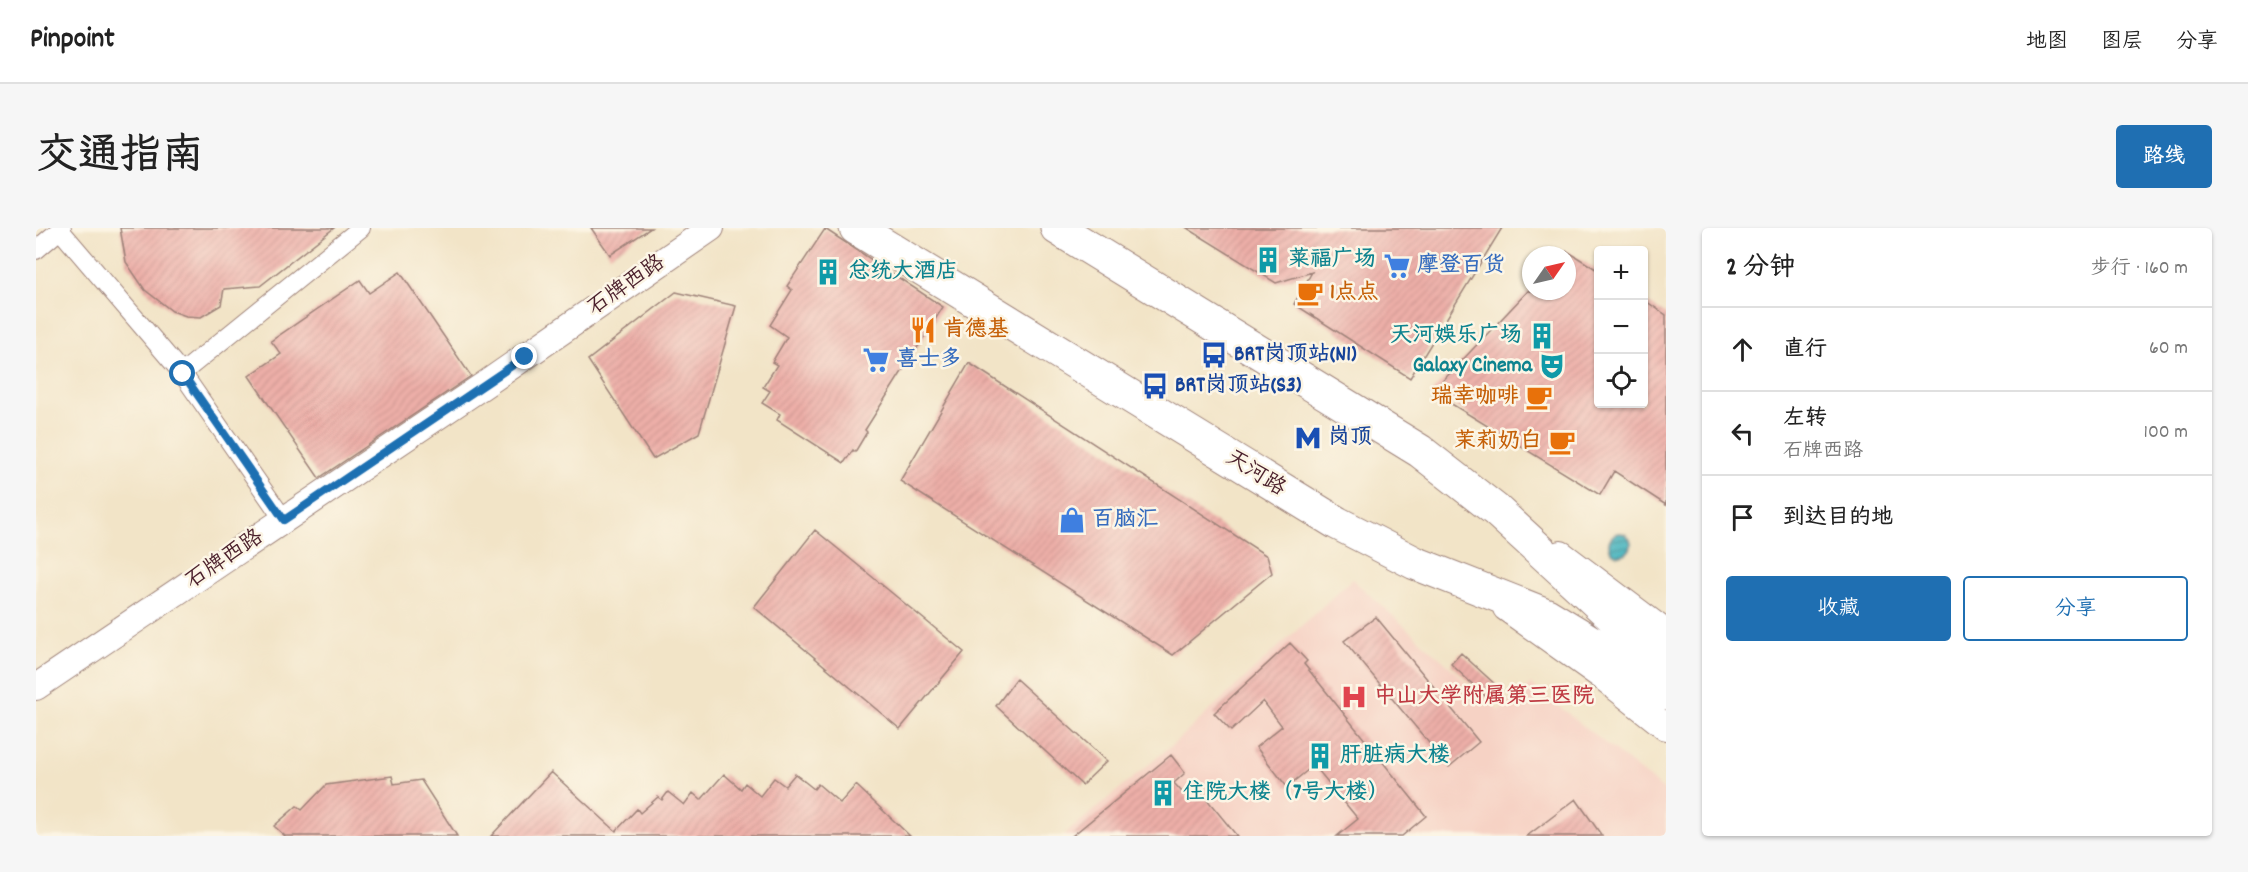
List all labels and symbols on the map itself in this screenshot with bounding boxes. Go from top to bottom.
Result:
building icon: 莱福广场 [1253,245,1283,275]
place label: 莱福广场 [1288,245,1376,276]
north arrow [1522,246,1576,300]
street label: 石牌西路 [582,248,672,324]
supermarket icon: 摩登百货 [1382,251,1412,281]
place label: 摩登百货 [1417,251,1505,282]
building icon: 总统大酒店 [813,257,843,287]
place label: 总统大酒店 [848,257,958,288]
cafe icon: 1点点 [1295,278,1325,308]
place label: 1点点 [1330,278,1379,309]
restaurant icon: 肯德基 [908,315,938,345]
place label: 肯德基 [943,315,1009,346]
place label: 天河娱乐广场 [1390,321,1522,352]
building icon: 天河娱乐广场 [1527,321,1557,351]
bus stop icon: BRT岗顶站(N1) [1199,340,1229,370]
place label: BRT岗顶站(N1) [1234,340,1357,371]
route end [511,343,537,369]
supermarket icon: 喜士多 [861,345,891,375]
place label: 喜士多 [896,345,962,376]
place label: Galaxy Cinema [1413,351,1533,382]
theatre icon: Galaxy Cinema [1537,351,1567,381]
route start [169,360,195,386]
bus stop icon: BRT岗顶站(S3) [1140,371,1170,401]
place label: BRT岗顶站(S3) [1175,371,1302,402]
place label: 瑞幸咖啡 [1431,382,1519,413]
cafe icon: 瑞幸咖啡 [1524,382,1554,412]
metro station icon: 岗顶 [1293,423,1323,453]
place label: 岗顶 [1328,423,1372,454]
place label: 茉莉奶白 [1454,427,1542,458]
cafe icon: 茉莉奶白 [1547,427,1577,457]
street label: 天河路 [1219,443,1291,505]
shop icon: 百脑汇 [1057,505,1087,535]
place label: 百脑汇 [1092,505,1158,536]
street label: 石牌西路 [180,523,270,597]
hospital icon: 中山大学附属第三医院 [1339,682,1369,712]
place label: 中山大学附属第三医院 [1374,682,1594,713]
building icon: 肝脏病大楼 [1305,741,1335,771]
place label: 肝脏病大楼 [1340,741,1450,772]
building icon: 住院大楼（7号大楼） [1148,778,1178,808]
place label: 住院大楼（7号大楼） [1183,778,1389,809]

